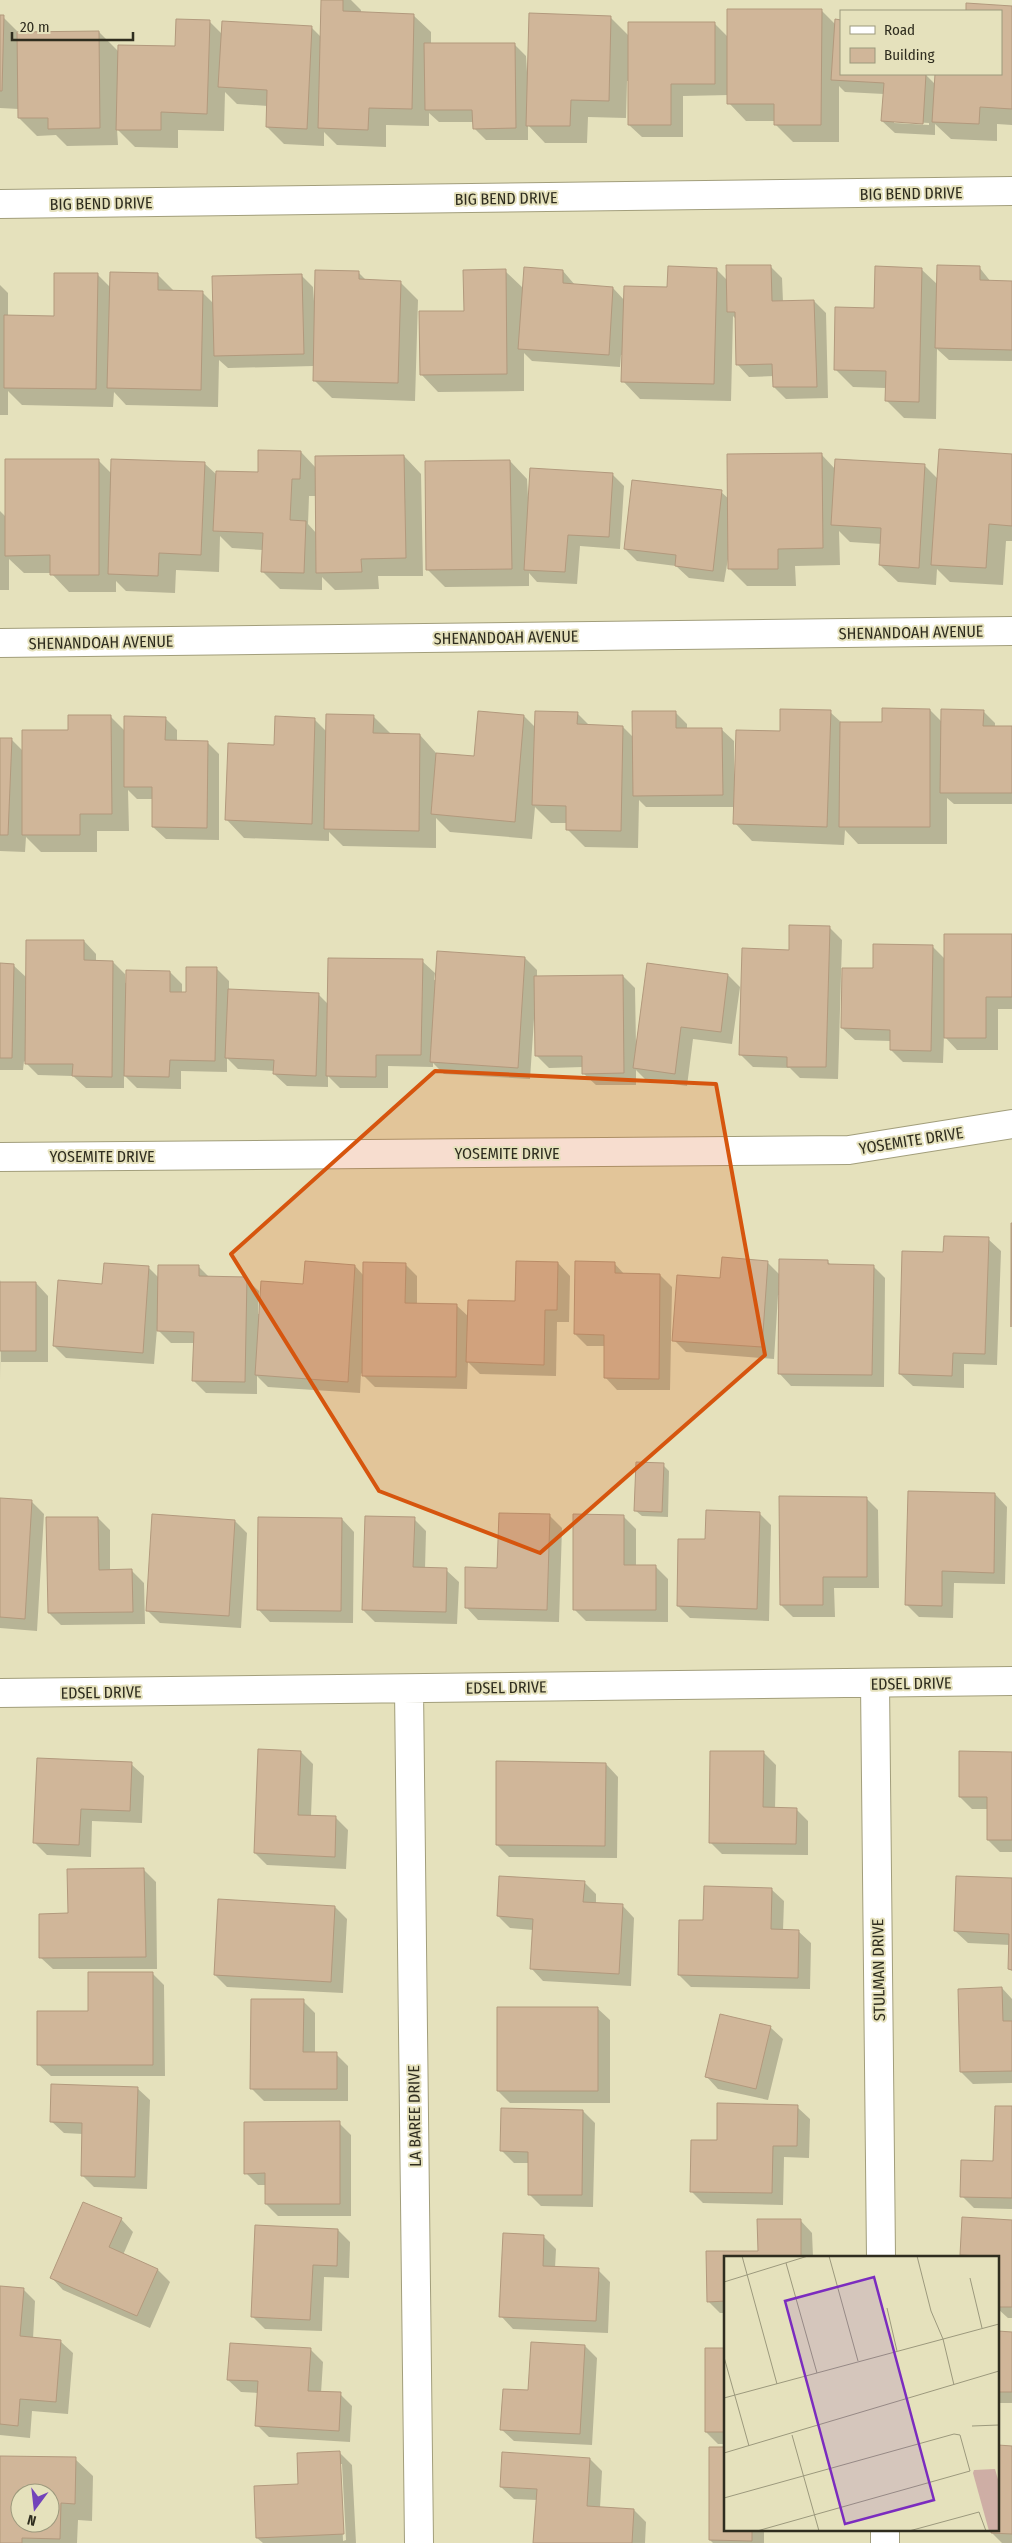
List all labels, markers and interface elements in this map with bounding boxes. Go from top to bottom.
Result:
scale bar [12,10,134,42]
legend [840,10,1002,75]
text: 20 m [20,18,50,36]
text: Road [884,21,915,39]
text: Building [884,46,935,64]
street label: BIG BEND DRIVE [859,183,963,204]
street label: BIG BEND DRIVE [454,188,558,209]
street label: BIG BEND DRIVE [49,193,153,214]
street label: SHENANDOAH AVENUE [839,622,983,643]
street label: SHENANDOAH AVENUE [434,627,578,648]
street label: SHENANDOAH AVENUE [29,632,173,653]
street label: YOSEMITE DRIVE [858,1123,964,1158]
street label: YOSEMITE DRIVE [454,1144,560,1163]
street label: YOSEMITE DRIVE [49,1147,155,1166]
street label: EDSEL DRIVE [870,1673,952,1694]
street label: EDSEL DRIVE [465,1677,547,1698]
street label: EDSEL DRIVE [60,1682,142,1703]
street label: STULMAN DRIVE [868,1919,889,2021]
street label: LA BAREE DRIVE [404,2065,425,2167]
inset map [724,2256,1000,2530]
north arrow [10,2483,60,2533]
text: N [26,2511,38,2529]

